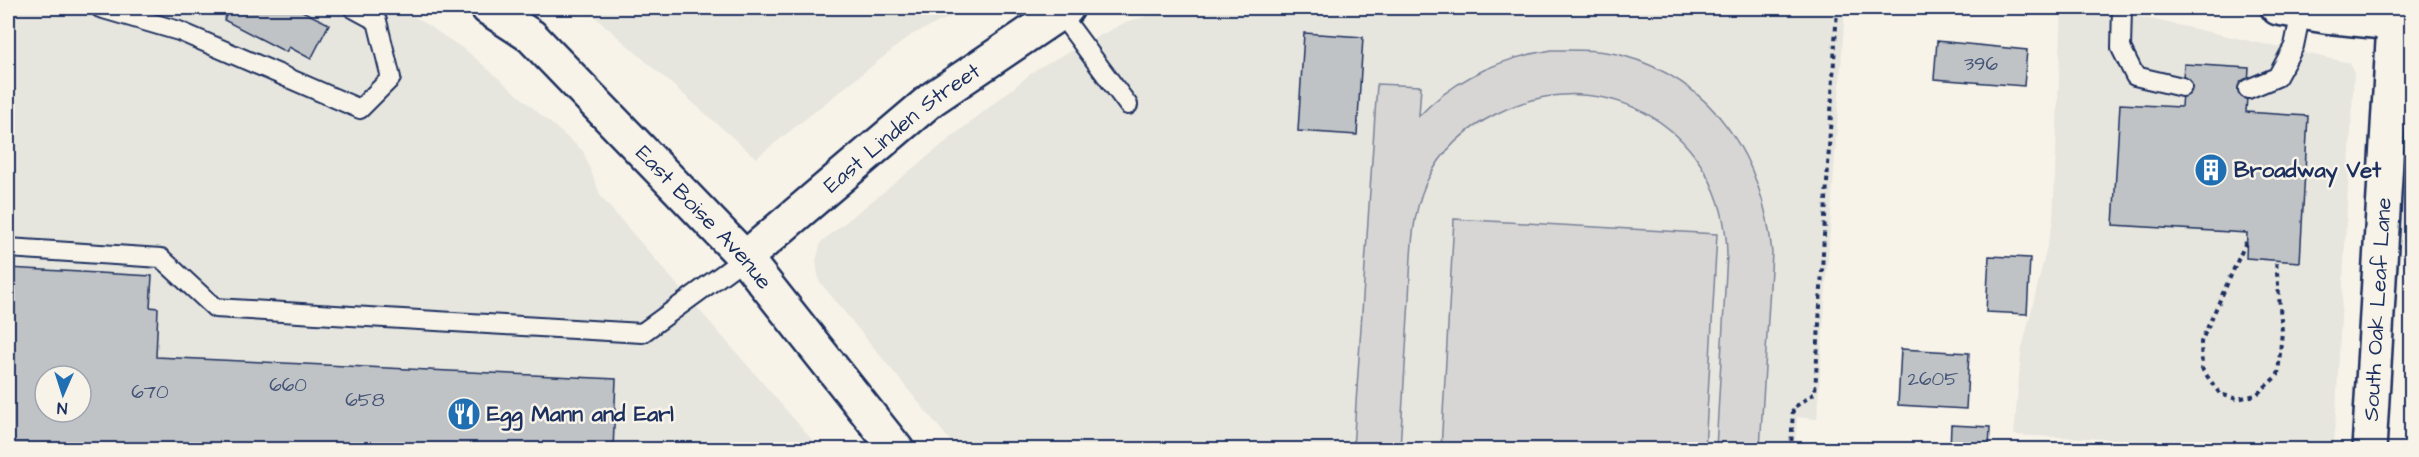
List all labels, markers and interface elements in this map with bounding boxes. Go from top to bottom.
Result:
house number: 396 [1964,50,1999,78]
street label: East Linden Street [817,55,987,200]
street label: East Boise Avenue [629,138,780,296]
building icon: Broadway Vet [2193,152,2229,188]
place label: Broadway Vet [2234,155,2382,188]
street label: South Oak Leaf Lane [2355,196,2399,422]
north arrow [33,364,93,424]
house number: 2605 [1908,365,1958,393]
house number: 660 [269,371,307,399]
house number: 670 [131,378,169,406]
house number: 658 [345,386,385,414]
restaurant icon: Egg Mann and Earl [446,396,482,432]
text: N [57,397,68,419]
place label: Egg Mann and Earl [487,399,674,431]

